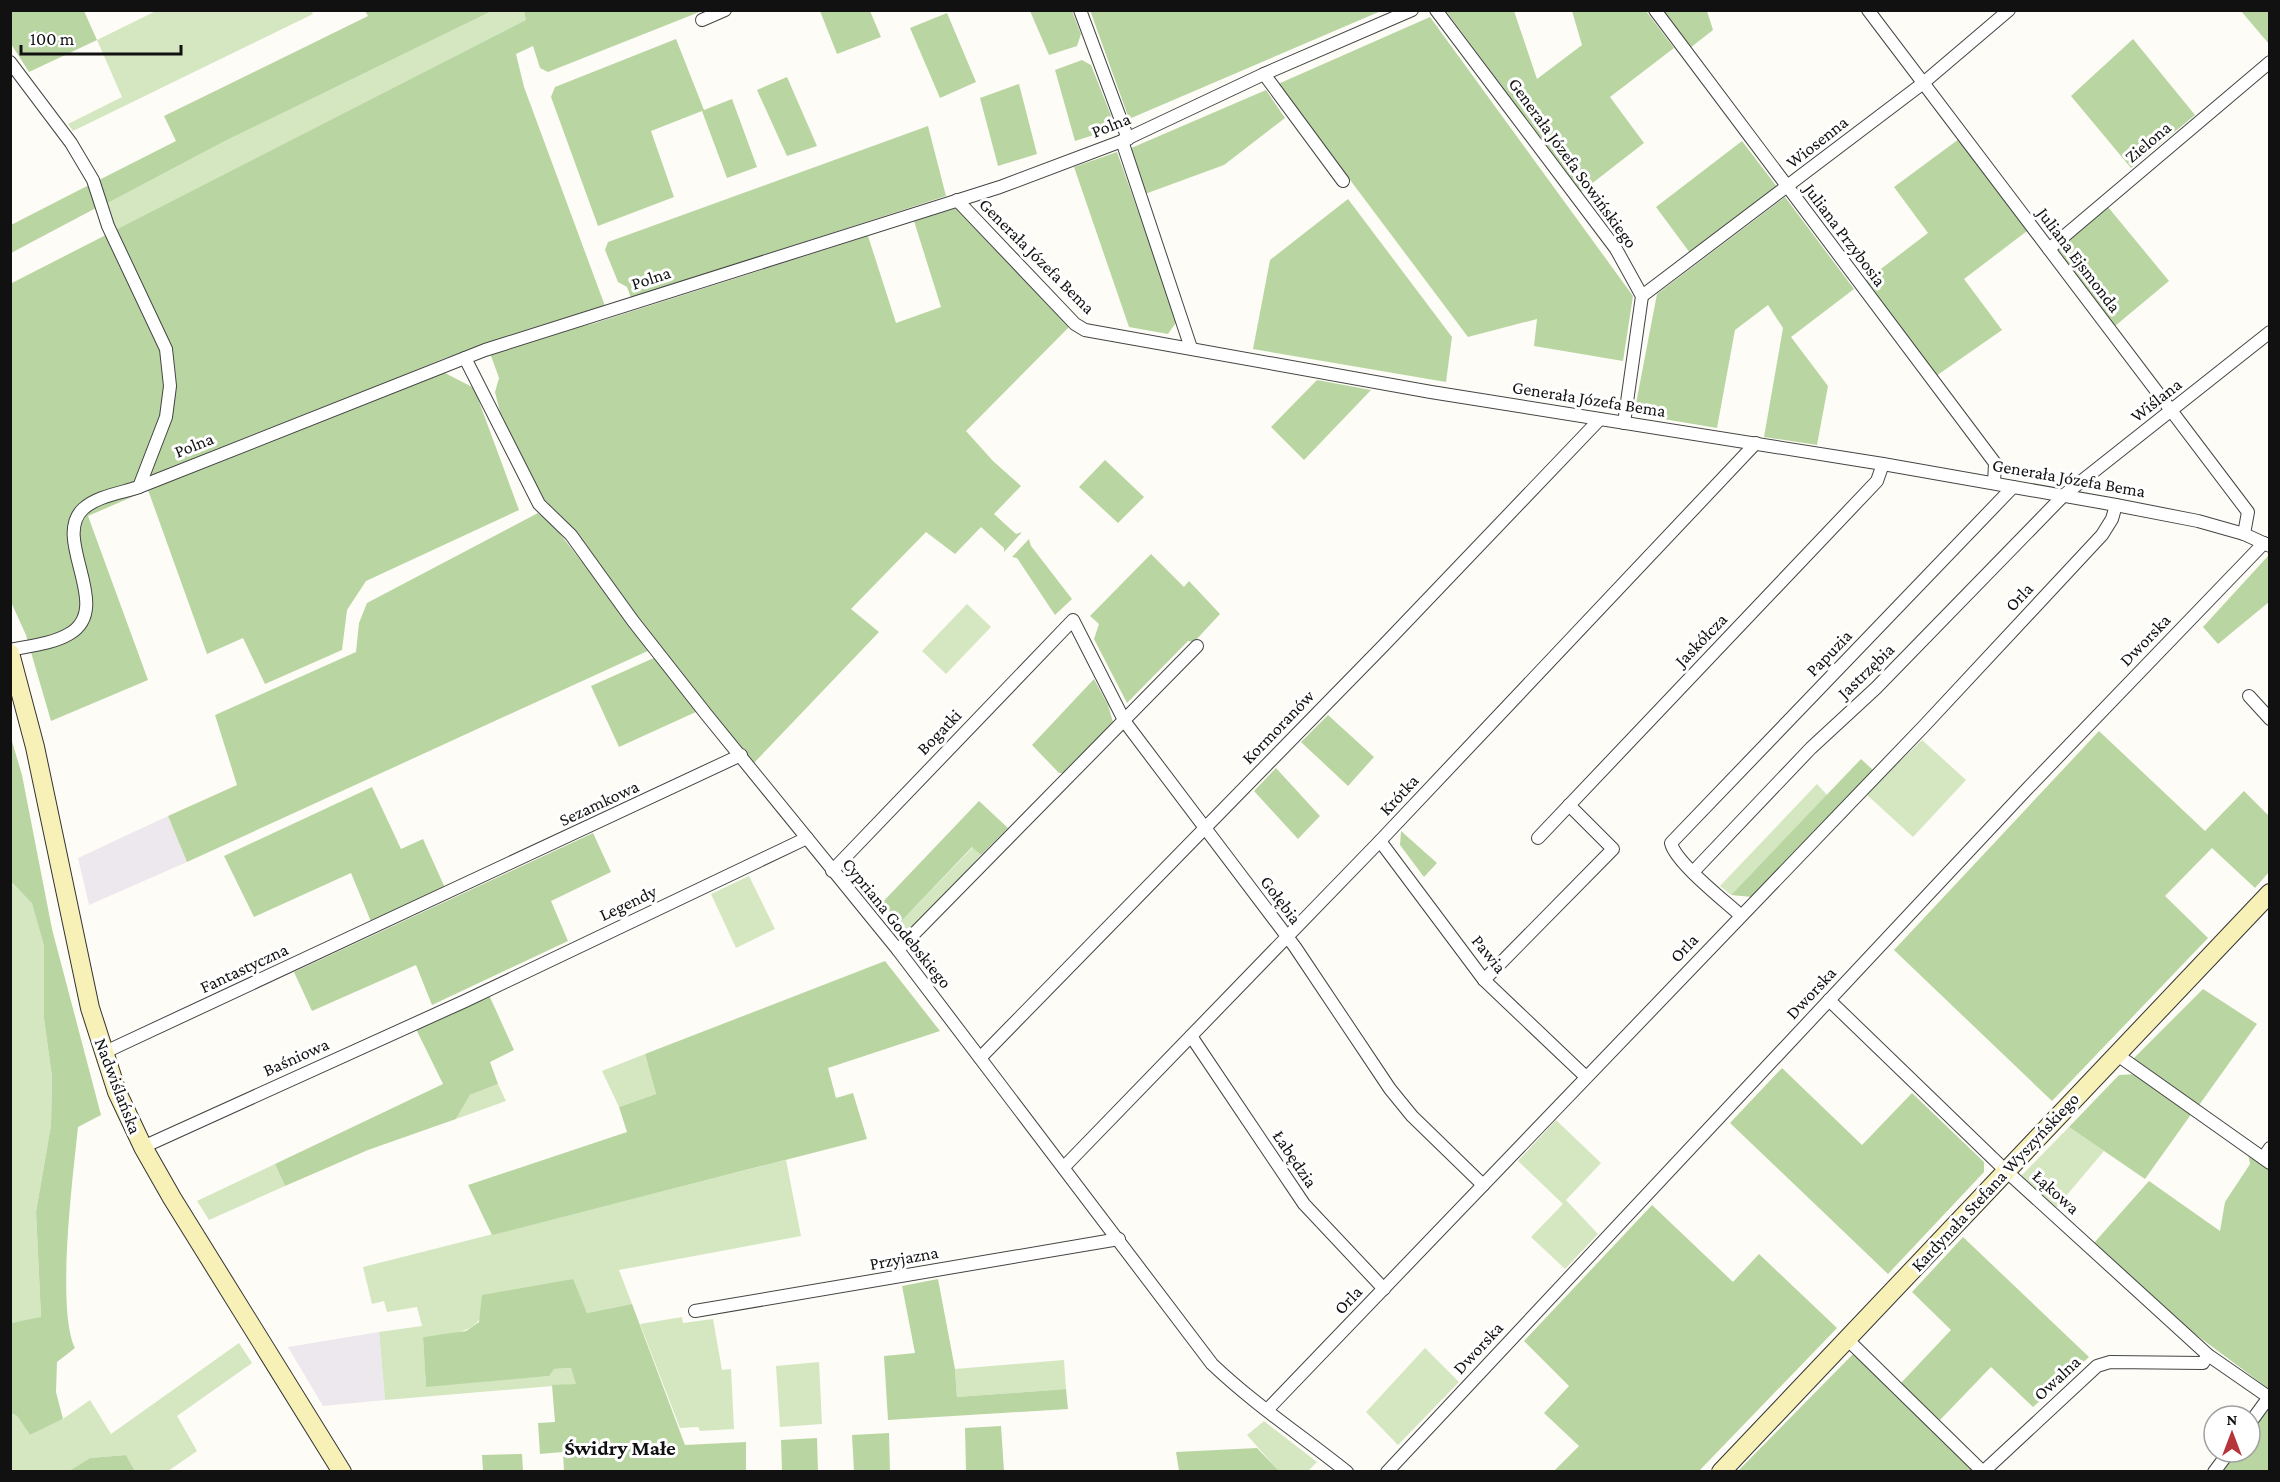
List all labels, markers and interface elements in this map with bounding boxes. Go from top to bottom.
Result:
scale bar [21,18,182,56]
text: 100 m [30,29,75,49]
street label: Generała Józefa Sowińskiego [1505,74,1641,252]
street label: Polna [1089,108,1133,142]
street label: Wiosenna [1782,112,1852,172]
street label: Zielona [2121,117,2175,167]
street label: Juliana Przybosia [1799,178,1890,290]
street label: Generała Józefa Bema [975,194,1099,318]
street label: Juliana Ejsmonda [2031,202,2125,317]
street label: Polna [629,262,673,294]
street label: Wiślana [2127,374,2185,426]
street label: Generała Józefa Bema [1511,377,1667,421]
street label: Polna [172,428,216,462]
street label: Generała Józefa Bema [1991,455,2147,501]
street label: Orla [2001,579,2037,615]
street label: Jaskółcza [1669,609,1731,672]
street label: Dworska [2116,610,2174,670]
street label: Papuzia [1802,626,1856,680]
street label: Jastrzębia [1832,639,1898,704]
street label: Kormoranów [1238,685,1319,768]
street label: Bogatki [913,705,965,759]
street label: Krótka [1375,771,1423,819]
street label: Sezamkowa [556,776,642,830]
street label: Cypriana Godebskiego [838,854,956,992]
street label: Gołębia [1256,872,1306,928]
street label: Legendy [596,881,660,925]
street label: Orla [1666,930,1702,966]
street label: Pawia [1468,931,1510,977]
street label: Fantastyczna [197,939,291,997]
street label: Dworska [1782,963,1840,1023]
street label: Baśniowa [260,1034,332,1080]
street label: Nadwiślańska [91,1035,145,1137]
street label: Kardynała Stefana Wyszyńskiego [1907,1089,2083,1275]
street label: Łabędzia [1269,1127,1321,1191]
street label: Łąkowa [2028,1166,2084,1218]
street label: Przyjazna [868,1242,940,1275]
street label: Orla [1330,1282,1366,1318]
street label: Dworska [1449,1318,1507,1378]
street label: Owalna [2030,1352,2084,1404]
north arrow [2202,1404,2262,1464]
text: N [2227,1411,2238,1428]
district label: Świdry Małe [564,1436,676,1460]

